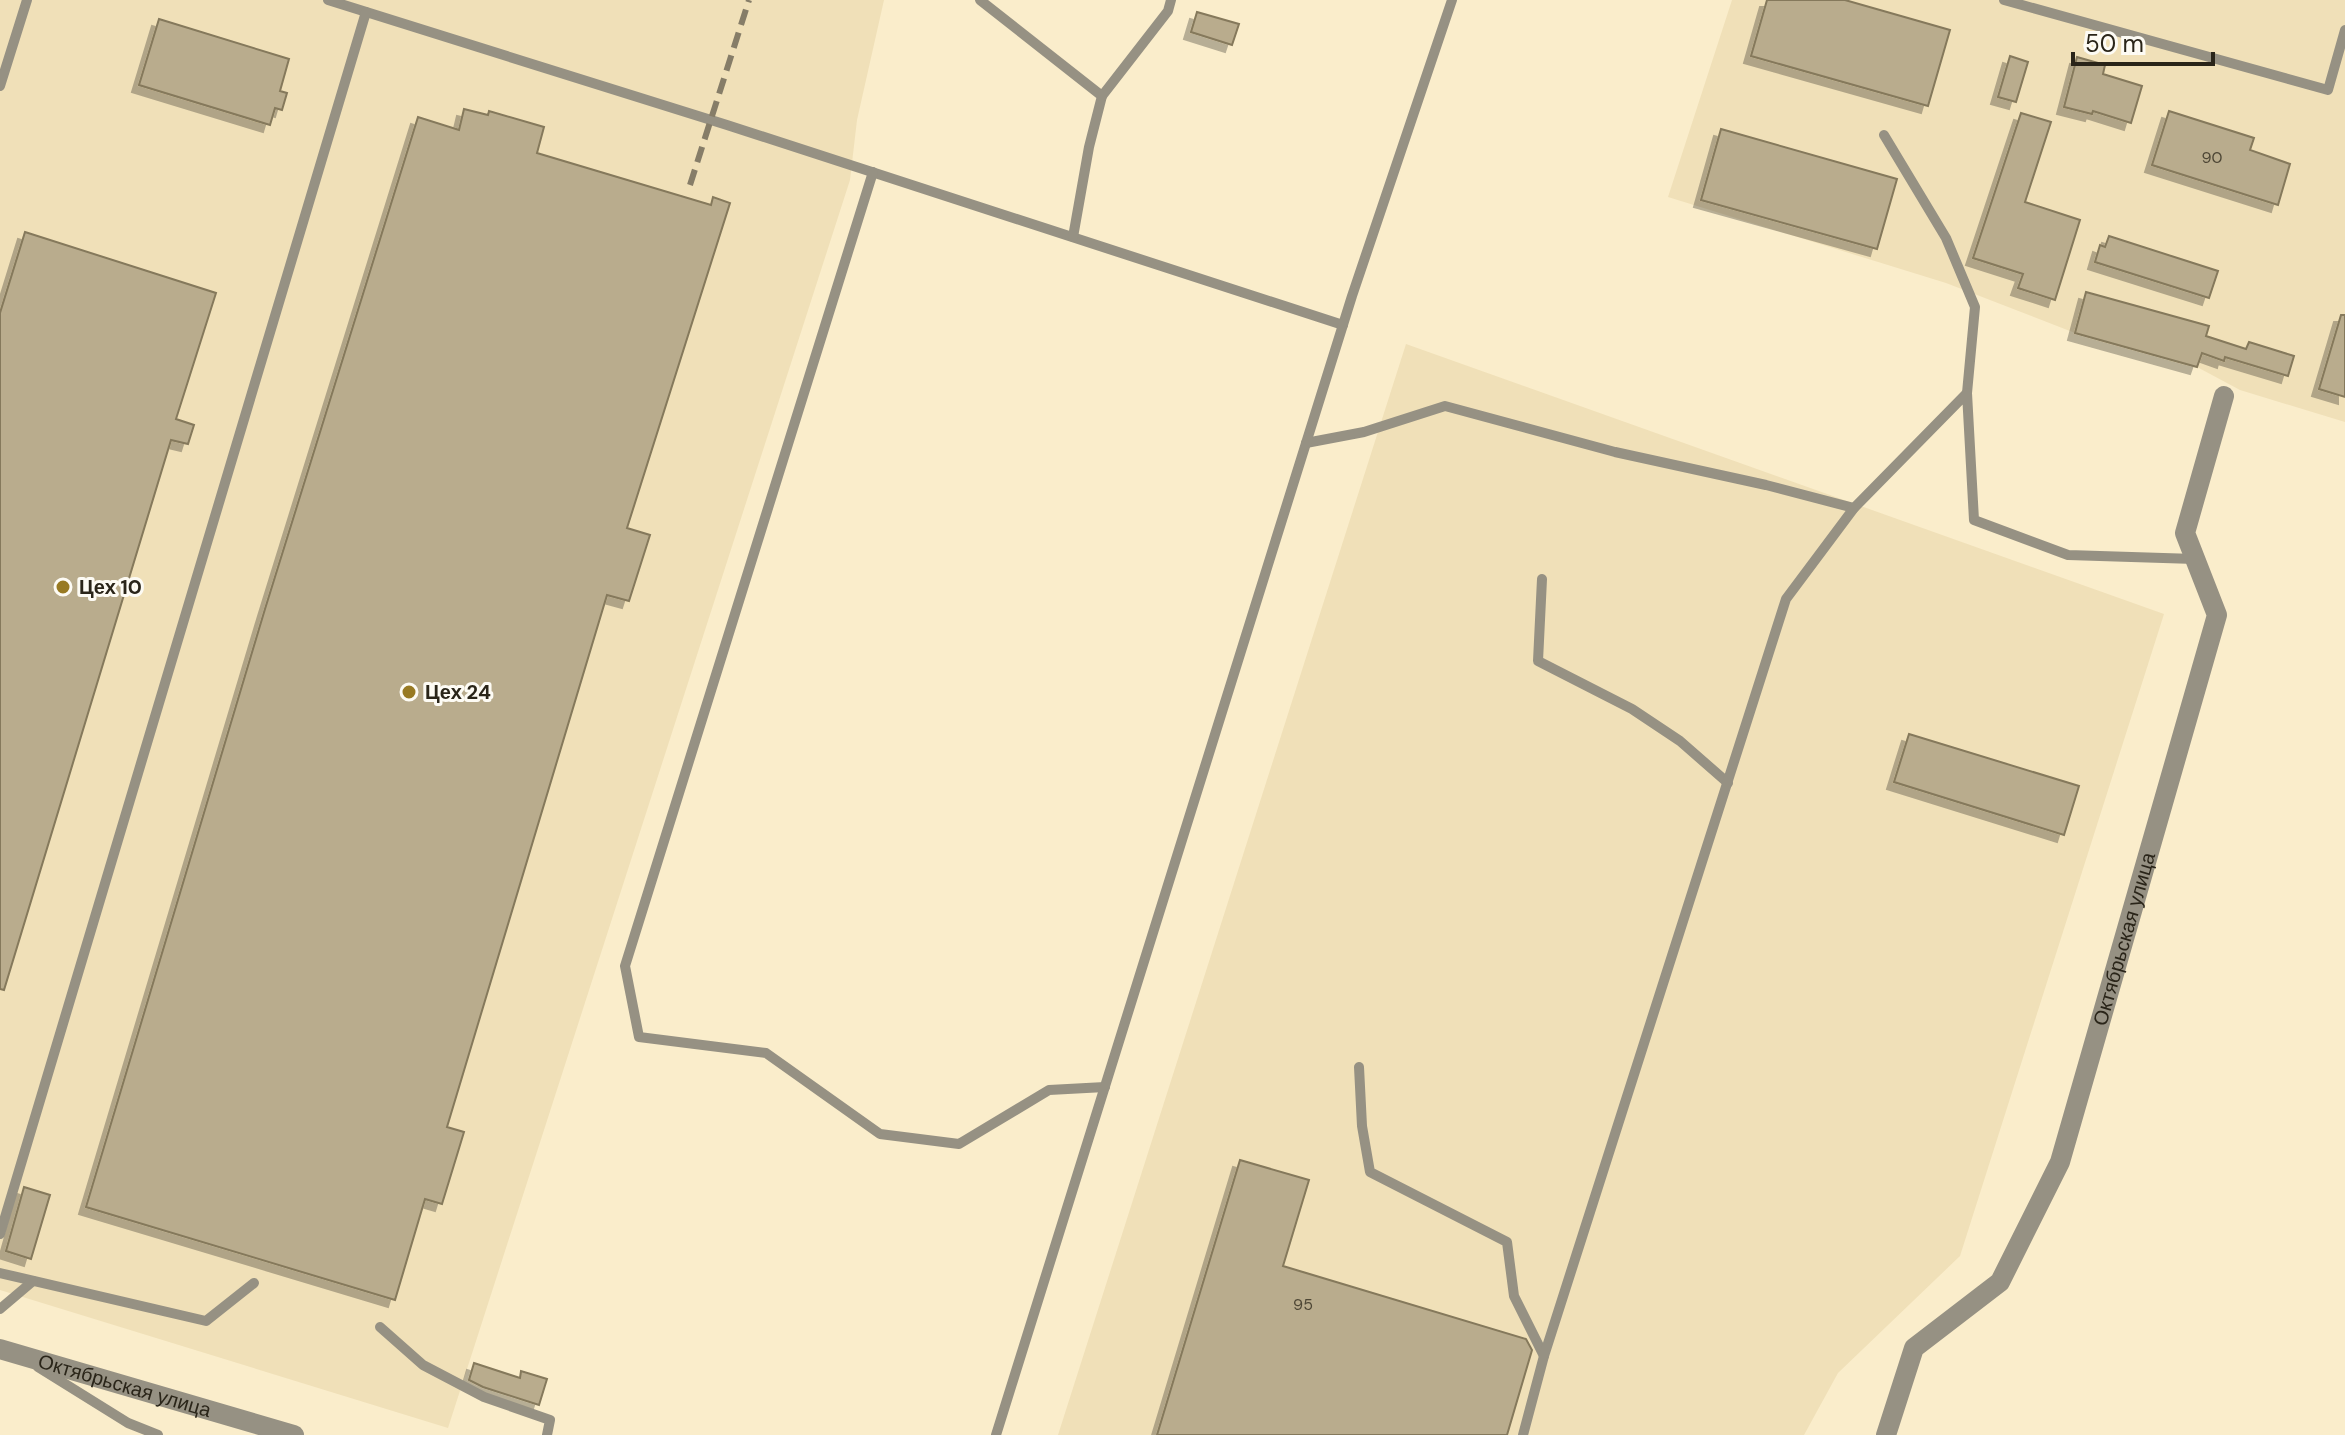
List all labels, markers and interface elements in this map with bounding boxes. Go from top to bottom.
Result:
scale bar [2073,16,2213,66]
text: 50 m [2085,28,2144,59]
house number: 90 [2202,147,2223,168]
place label: Цех 10 [79,574,142,600]
marker: Цех 10 [54,578,72,596]
place label: Цех 24 [425,679,491,705]
marker: Цех 24 [400,683,418,701]
street label: Октябрьская улица [2087,848,2161,1029]
house number: 95 [1293,1294,1313,1315]
street label: Октябрьская улица [35,1348,215,1423]

